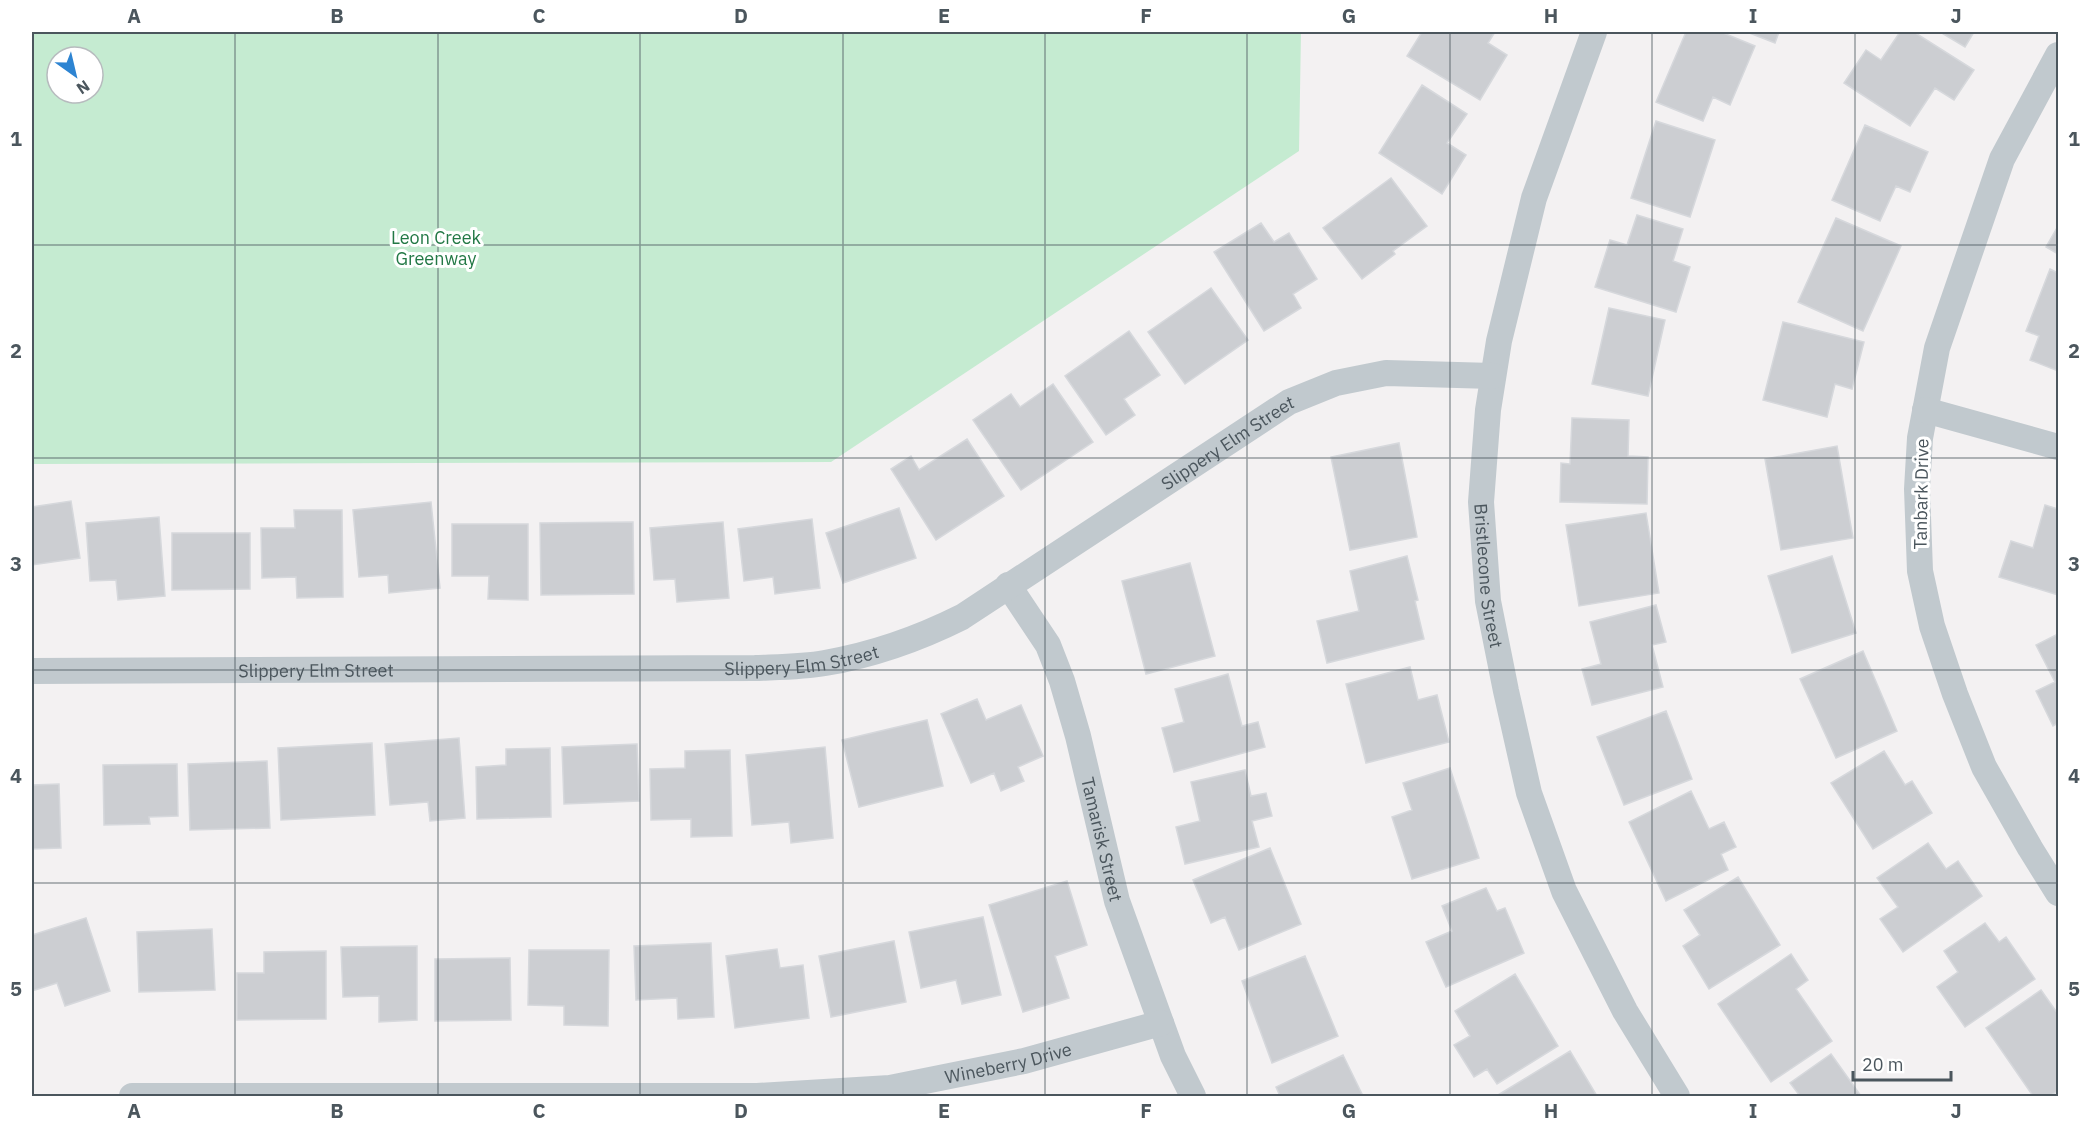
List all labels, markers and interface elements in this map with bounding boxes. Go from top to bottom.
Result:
text: A [127,2,141,29]
text: B [330,2,344,29]
text: C [532,2,546,29]
text: D [734,2,748,29]
text: E [938,2,950,29]
text: F [1140,2,1152,29]
text: G [1342,2,1356,29]
text: H [1544,2,1558,29]
text: I [1749,2,1757,29]
text: J [1950,2,1962,29]
north arrow [45,45,105,105]
text: N [73,76,94,99]
text: 1 [10,125,22,152]
text: 1 [2068,125,2080,152]
park label: Leon Creek Greenway [391,226,482,270]
text: 2 [10,337,22,364]
text: 2 [2068,337,2080,364]
street label: Slippery Elm Street [1156,390,1297,495]
street label: Tanbark Drive [1909,438,1933,550]
street label: Bristlecone Street [1470,503,1509,650]
text: 3 [10,550,22,577]
text: 3 [2068,550,2080,577]
street label: Slippery Elm Street [724,639,881,680]
street label: Slippery Elm Street [238,658,394,682]
text: 4 [10,762,22,789]
text: 4 [2068,762,2080,789]
street label: Tamarisk Street [1077,775,1128,904]
text: 5 [10,975,22,1002]
text: 5 [2068,975,2080,1002]
street label: Wineberry Drive [943,1037,1074,1088]
scale bar [1853,1044,1950,1082]
text: 20 m [1862,1053,1904,1076]
text: A [127,1097,141,1124]
text: B [330,1097,344,1124]
text: C [532,1097,546,1124]
text: D [734,1097,748,1124]
text: E [938,1097,950,1124]
text: F [1140,1097,1152,1124]
text: G [1342,1097,1356,1124]
text: H [1544,1097,1558,1124]
text: I [1749,1097,1757,1124]
text: J [1950,1097,1962,1124]

